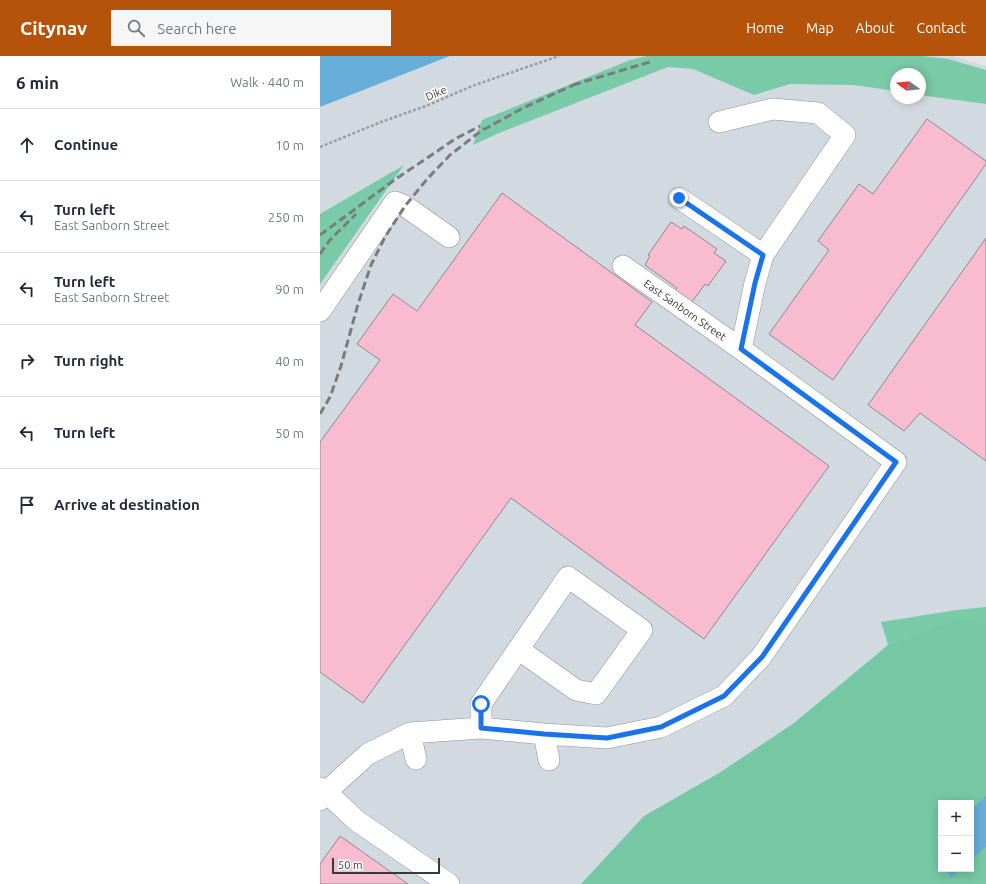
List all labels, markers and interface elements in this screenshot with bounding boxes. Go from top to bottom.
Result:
search box [111,10,391,46]
text: Citynav [20,17,87,39]
icon: search [125,17,147,39]
text: Search here [157,20,237,37]
text: Home [746,20,784,36]
text: Map [806,20,834,36]
text: About [856,20,895,36]
text: Contact [917,20,966,36]
north arrow [890,68,926,104]
text: 6 min [16,73,59,92]
text: Walk · 440 m [230,75,304,89]
street label: Dike [424,83,448,103]
icon: ahead [16,134,38,156]
text: Continue [54,136,118,153]
text: 10 m [275,138,304,152]
route end [670,189,688,207]
text: Turn left [54,201,115,218]
icon: left [16,206,38,228]
text: 250 m [268,210,304,224]
text: East Sanborn Street [54,218,169,232]
text: Turn left [54,273,115,290]
street label: East Sanborn Street [642,277,729,343]
icon: left [16,278,38,300]
text: 90 m [275,282,304,296]
text: East Sanborn Street [54,290,169,304]
icon: right [16,350,38,372]
text: Turn right [54,352,124,369]
text: 40 m [275,354,304,368]
icon: left [16,422,38,444]
text: Turn left [54,424,115,441]
text: 50 m [275,426,304,440]
icon: arrive [16,494,38,516]
text: Arrive at destination [54,496,200,513]
route start [472,695,490,713]
map controls [938,800,974,872]
button: + [938,800,974,836]
button: − [938,836,974,872]
scale bar [332,856,440,875]
text: 50 m [338,859,362,871]

